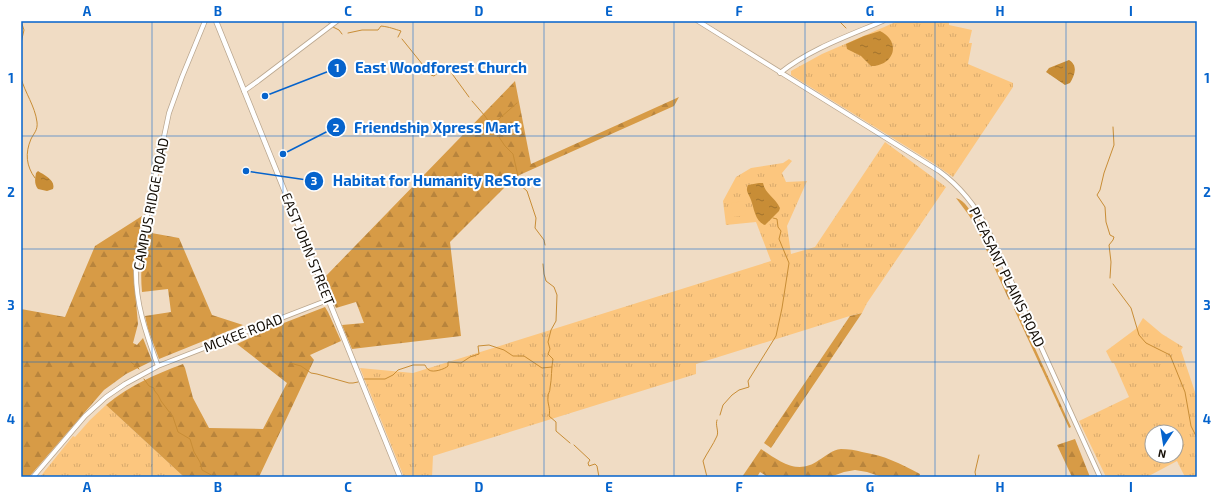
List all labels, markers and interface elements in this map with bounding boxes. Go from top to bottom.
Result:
text: A [83,3,92,19]
text: B [214,3,222,19]
text: C [344,3,352,19]
text: D [475,3,484,19]
text: E [605,3,613,19]
text: F [735,3,743,19]
text: G [866,3,874,19]
text: H [996,3,1005,19]
text: I [1129,3,1133,19]
callout: East Woodforest Church [327,55,535,82]
text: East Woodforest Church [355,58,527,76]
text: 1 [334,60,340,74]
text: 1 [8,70,14,86]
text: 1 [1204,70,1210,86]
callout: Friendship Xpress Mart [326,114,528,141]
text: Friendship Xpress Mart [354,118,520,136]
text: 2 [333,120,340,134]
street label: CAMPUS RIDGE ROAD [129,136,172,272]
callout: Habitat for Humanity ReStore [304,167,549,194]
text: Habitat for Humanity ReStore [333,171,541,190]
text: 3 [311,173,318,187]
text: 2 [7,184,15,200]
text: 2 [1203,184,1211,200]
street label: EAST JOHN STREET [278,190,339,308]
street label: PLEASANT PLAINS ROAD [966,204,1049,350]
text: 3 [7,297,15,313]
text: 3 [1203,297,1211,313]
street label: MCKEE ROAD [201,310,285,355]
text: 4 [7,411,15,427]
text: 4 [1203,411,1211,427]
north arrow [1144,424,1184,464]
text: N [1157,447,1167,461]
text: A [83,479,92,495]
text: B [214,479,222,495]
text: C [344,479,352,495]
text: D [475,479,484,495]
text: E [605,479,613,495]
text: F [735,479,743,495]
text: G [866,479,874,495]
text: H [996,479,1005,495]
text: I [1129,479,1133,495]

